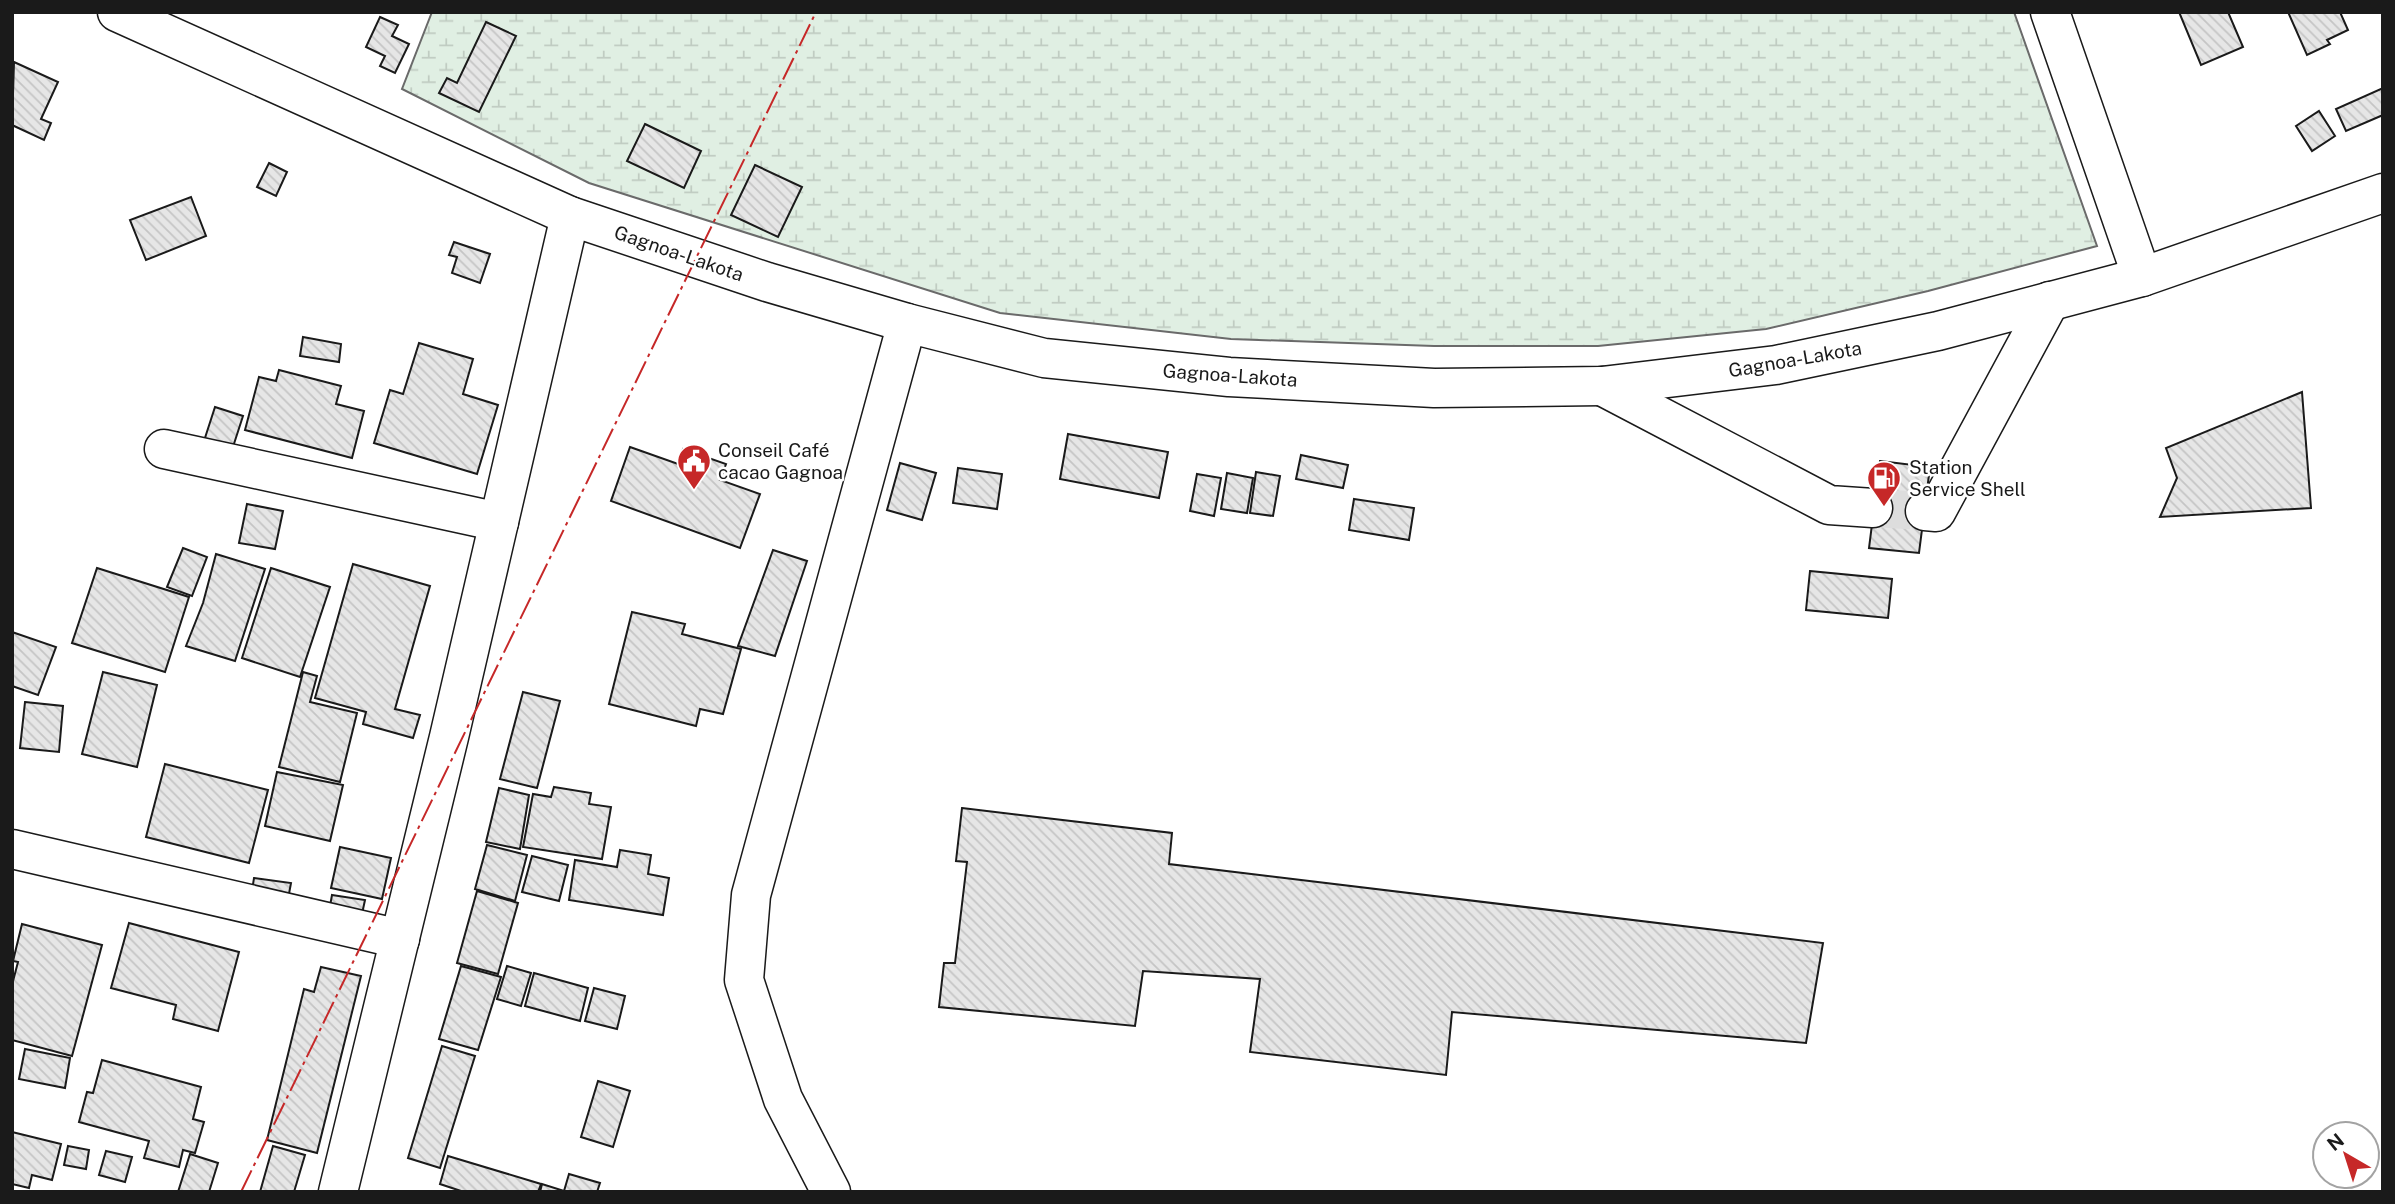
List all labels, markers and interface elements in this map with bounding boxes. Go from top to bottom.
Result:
street label: Gagnoa-Lakota [612,221,746,285]
street label: Gagnoa-Lakota [1727,336,1863,382]
street label: Gagnoa-Lakota [1162,359,1298,391]
place label: Conseil Café cacao Gagnoa [718,439,843,483]
public building icon: Conseil Café cacao Gagnoa [675,442,713,491]
place label: Station Service Shell [1909,456,2026,500]
fuel station icon: Station Service Shell [1865,459,1903,508]
north arrow [2311,1120,2381,1190]
text: N [2323,1129,2348,1155]

